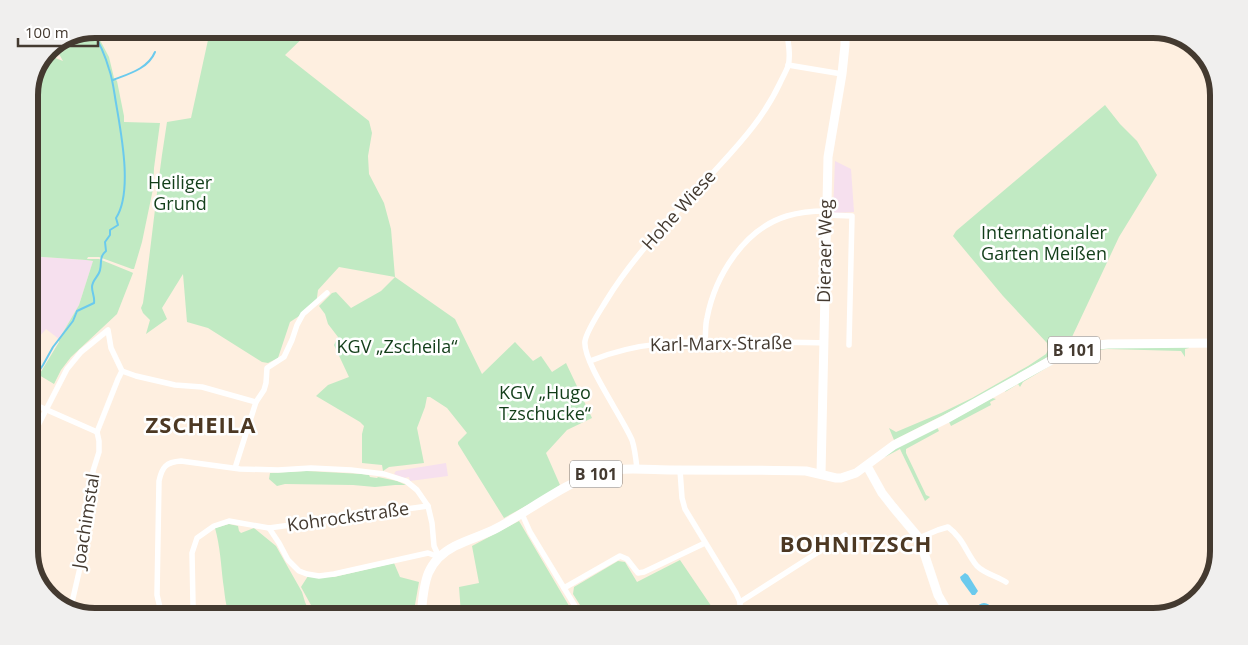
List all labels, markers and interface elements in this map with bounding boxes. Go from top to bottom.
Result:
scale bar [18,15,98,47]
text: 100 m [25,22,69,42]
street label: Hohe Wiese [636,164,721,254]
park label: Heiliger Grund [148,170,213,215]
street label: Dieraer Weg [811,199,837,303]
park label: Internationaler Garten Meißen [981,220,1108,265]
street label: Karl-Marx-Straße [650,330,792,356]
park label: KGV „Zscheila“ [337,334,458,358]
road number: B 101 [1048,336,1100,364]
park label: KGV „Hugo Tzschucke“ [499,380,592,425]
district label: ZSCHEILA [146,409,256,439]
road number: B 101 [570,460,622,488]
street label: Joachimstal [65,472,104,572]
street label: Kohrockstraße [285,496,410,536]
district label: BOHNITZSCH [780,528,932,558]

